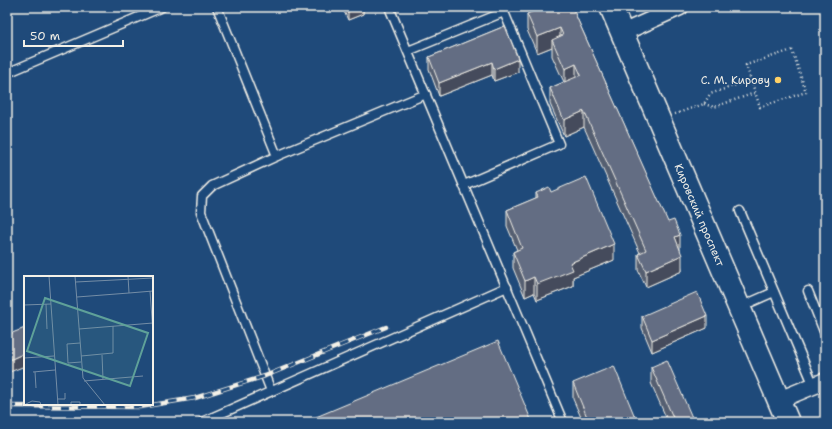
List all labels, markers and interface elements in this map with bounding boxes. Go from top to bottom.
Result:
scale bar [24,22,123,48]
text: 50 m [30,28,60,44]
place label: С. М. Кирову [701,73,770,88]
marker: С. М. Кирову [773,75,783,85]
street label: Кировский проспект [671,161,728,269]
inset map [24,276,153,405]

